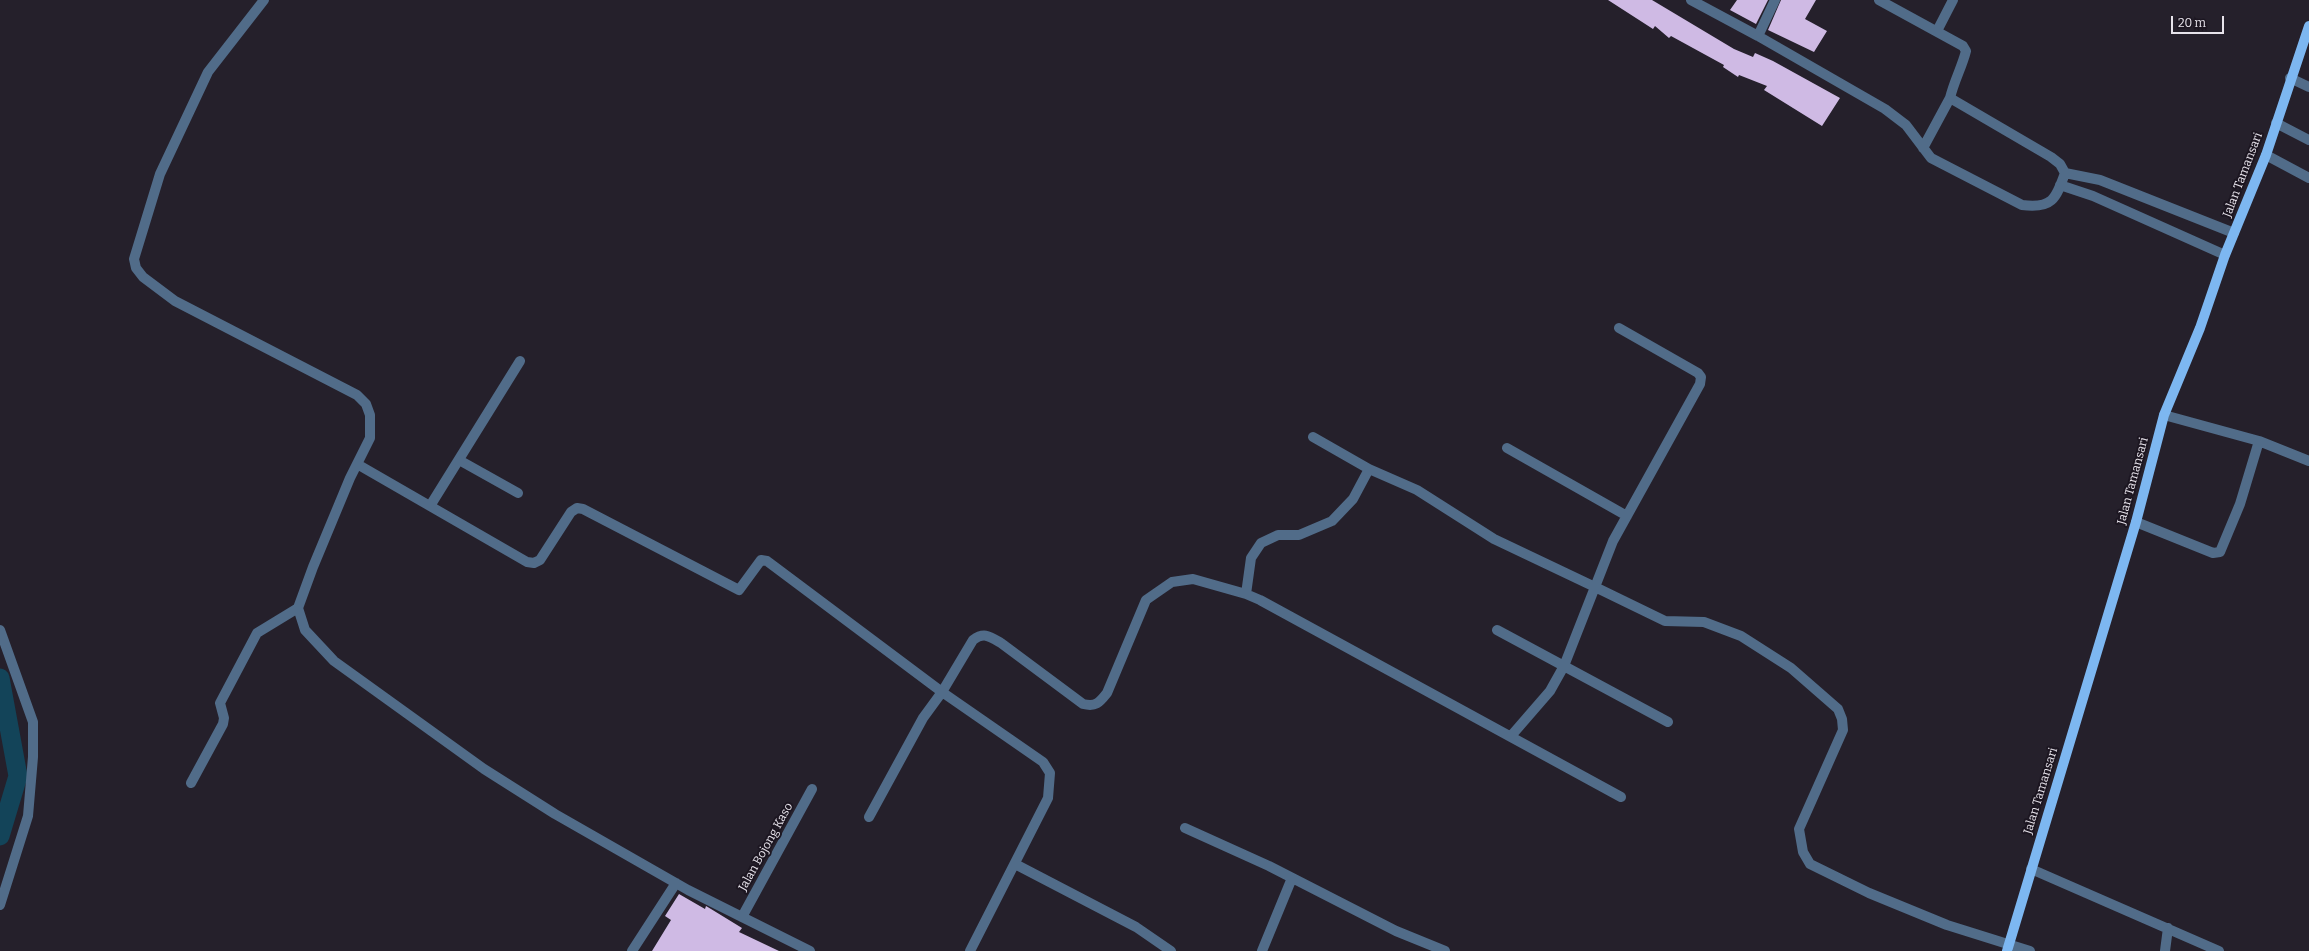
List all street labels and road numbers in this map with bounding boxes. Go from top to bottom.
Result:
street label: Jalan Tamansari [2220,131,2266,219]
street label: Jalan Tamansari [2114,436,2152,526]
street label: Jalan Tamansari [2021,746,2061,836]
street label: Jalan Bojong Kaso [736,800,796,894]

